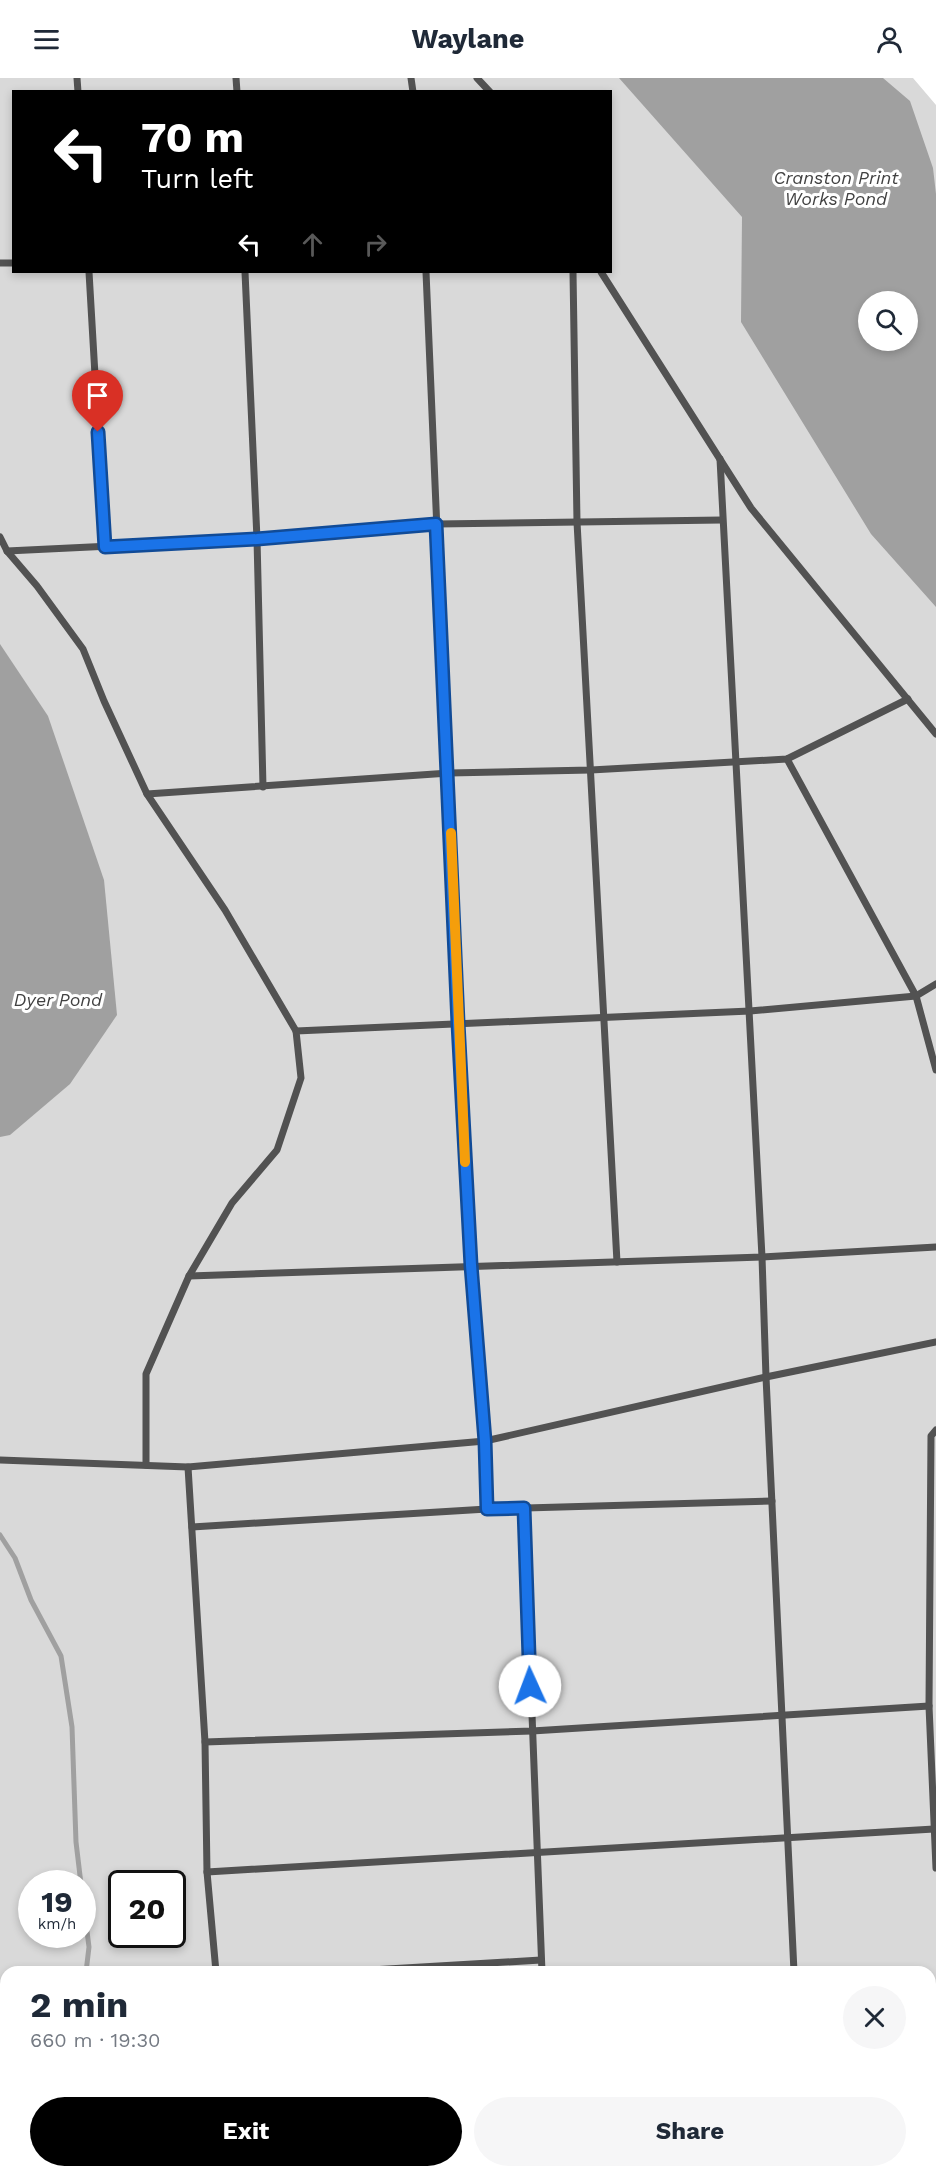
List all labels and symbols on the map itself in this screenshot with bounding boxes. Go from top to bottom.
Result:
water label: Cranston Print Works Pond [773,167,899,209]
pin [72,370,123,432]
water label: Dyer Pond [14,989,103,1010]
position arrow [498,1654,562,1718]
speed limit sign: 20 [108,1870,186,1948]

